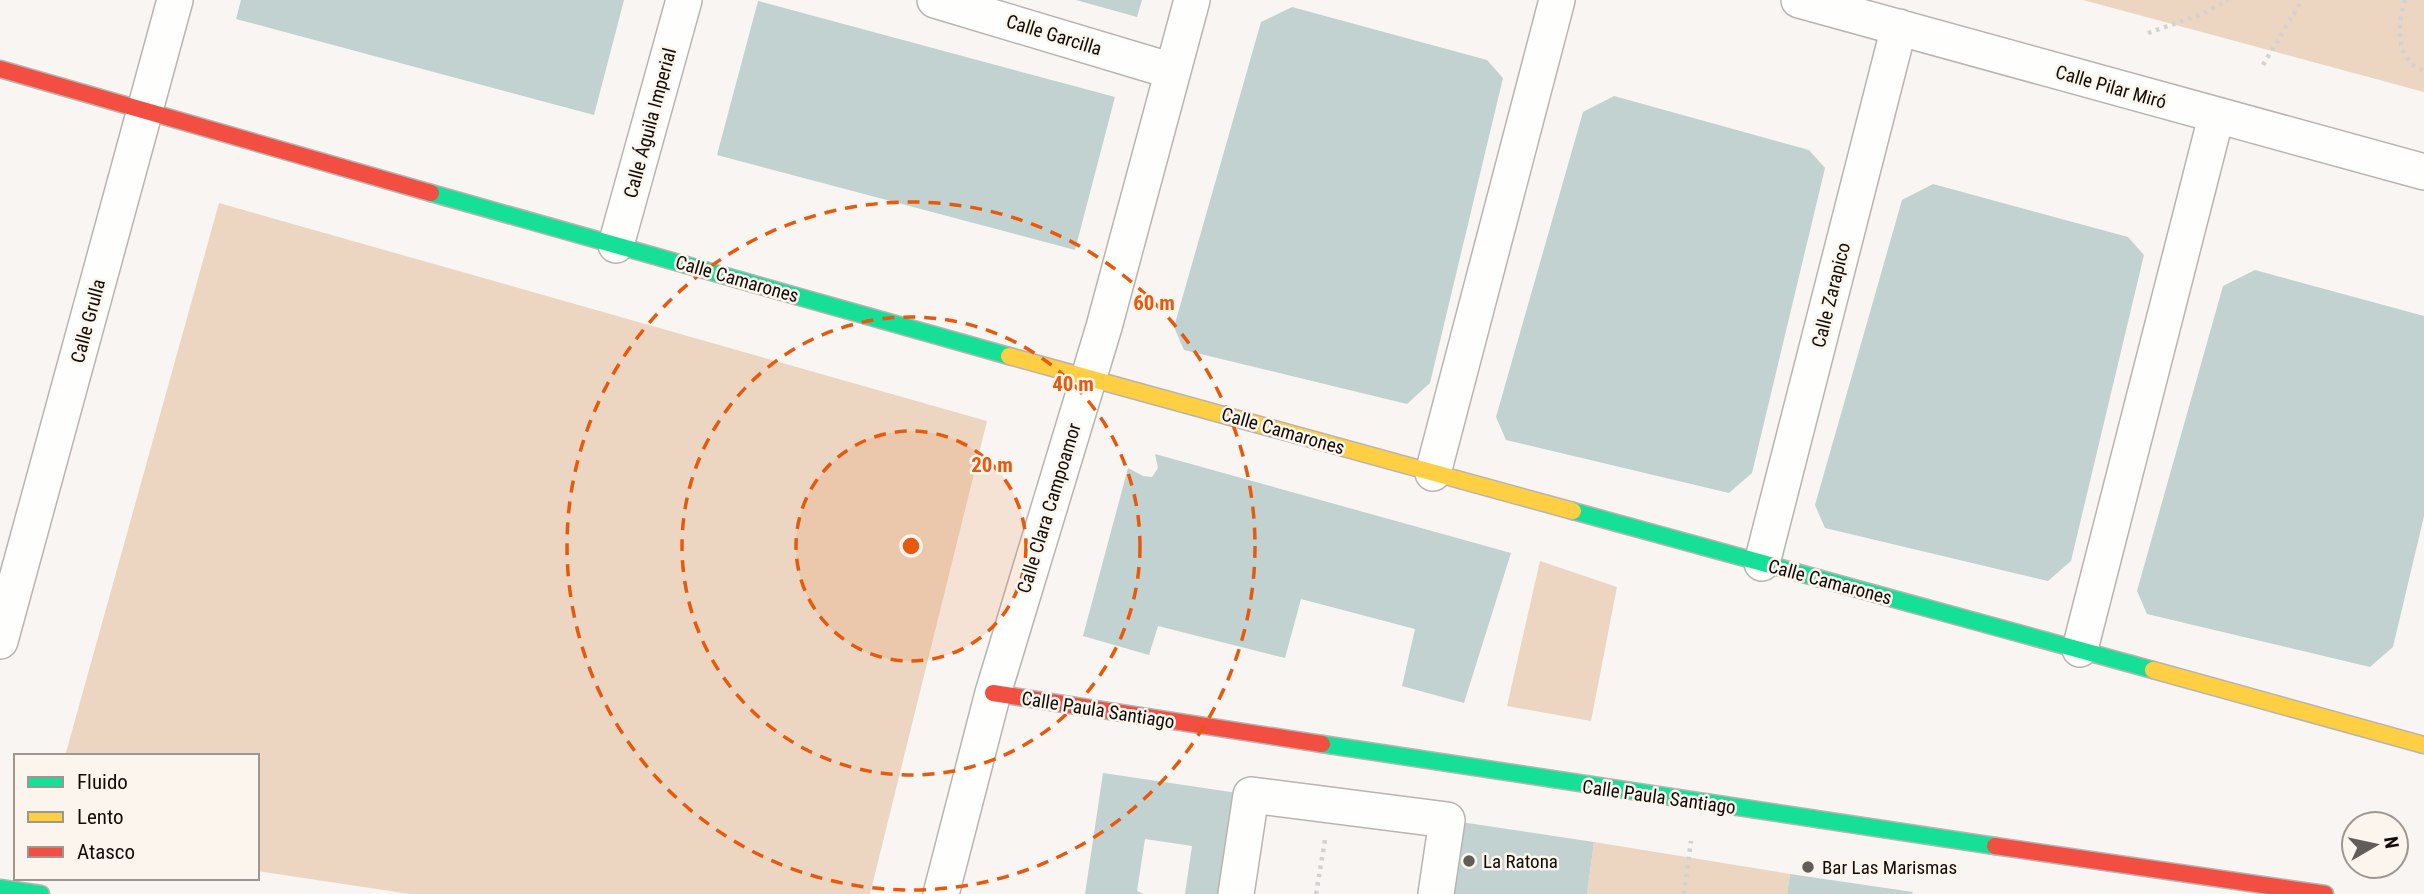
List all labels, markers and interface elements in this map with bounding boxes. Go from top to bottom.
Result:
street label: Calle Garcilla [1003,10,1105,60]
street label: Calle Águila Imperial [619,45,681,201]
street label: Calle Pilar Miró [2053,60,2169,114]
street label: Calle Zarapico [1807,240,1855,350]
street label: Calle Camarones [673,250,801,308]
street label: Calle Grulla [66,277,110,365]
text: 60 m [1133,291,1175,315]
text: 40 m [1052,372,1094,396]
street label: Calle Camarones [1219,402,1347,460]
street label: Calle Clara Campoamor [1012,420,1086,596]
text: 20 m [971,453,1013,477]
centre of rings [899,534,923,558]
street label: Calle Camarones [1766,554,1894,610]
street label: Calle Paula Santiago [1020,687,1176,733]
legend [14,754,259,880]
text: Fluido [77,770,128,794]
street label: Calle Paula Santiago [1581,775,1737,819]
text: Lento [77,805,124,829]
north arrow [2340,810,2410,880]
text: N [2379,835,2404,850]
text: Atasco [77,840,135,864]
place label: La Ratona [1483,850,1558,873]
marker: La Ratona [1461,853,1477,869]
place label: Bar Las Marismas [1822,856,1957,879]
marker: Bar Las Marismas [1800,859,1816,875]

